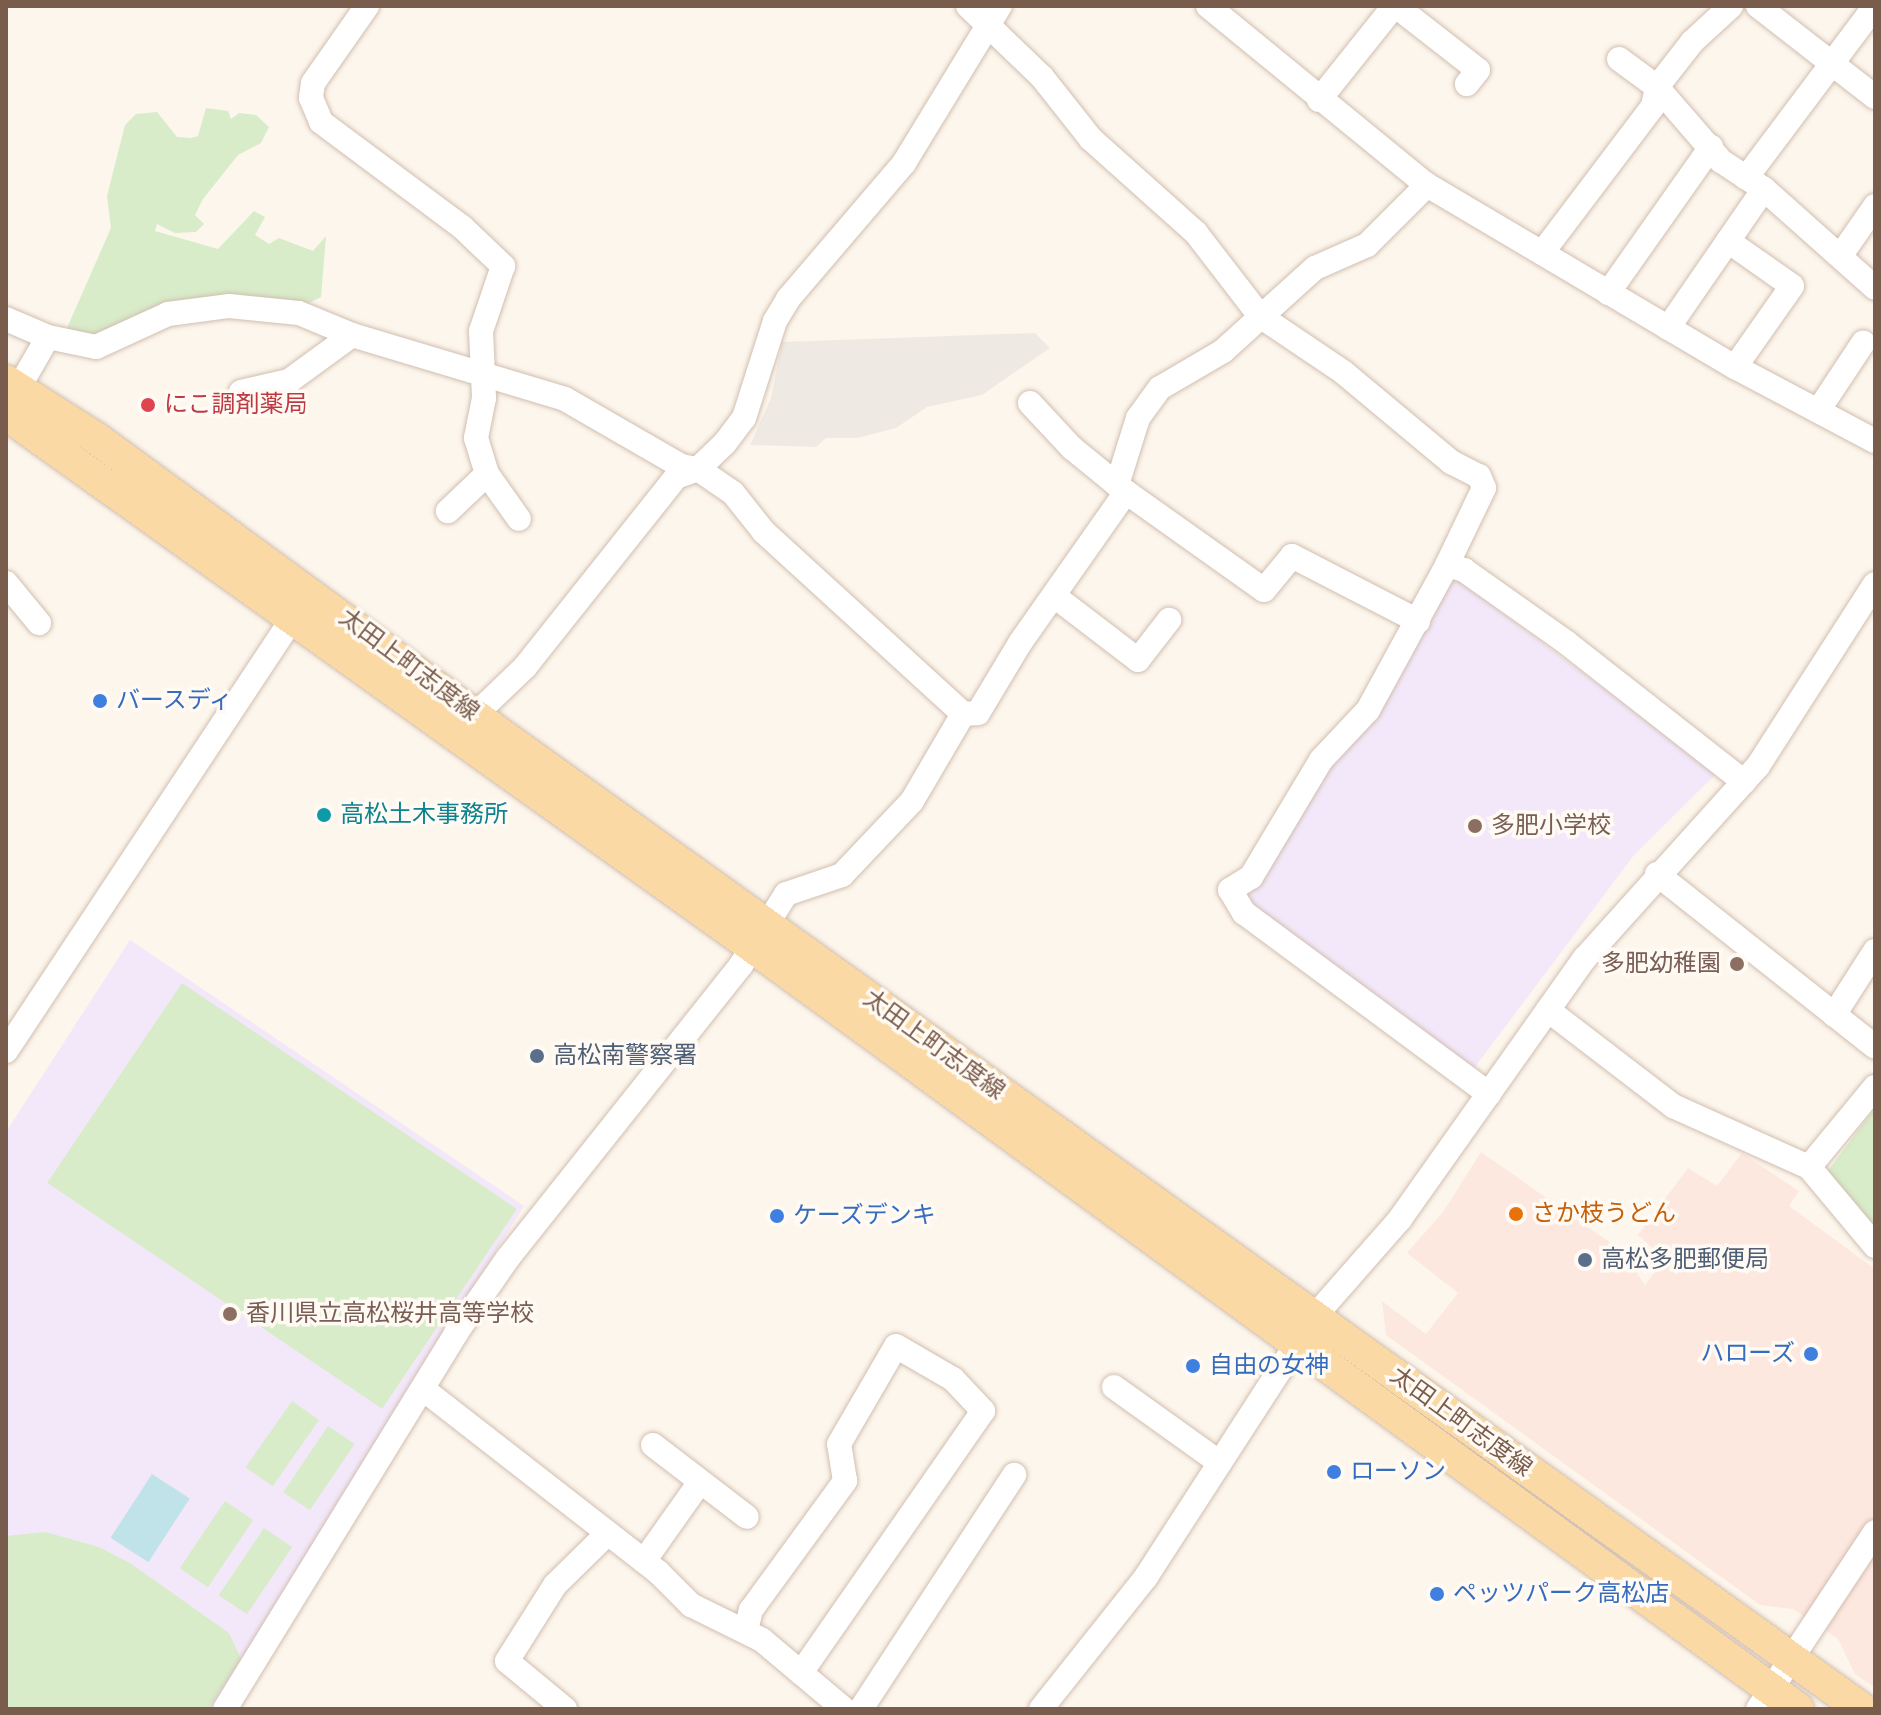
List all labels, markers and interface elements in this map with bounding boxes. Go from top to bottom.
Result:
place label: にこ調剤薬局 [164,391,308,419]
marker: にこ調剤薬局 [139,396,157,414]
street label: 太田上町志度線 [333,603,485,727]
place label: バースディ [116,687,236,715]
marker: バースディ [91,692,109,710]
place label: 高松土木事務所 [340,801,508,829]
marker: 高松土木事務所 [315,806,333,824]
place label: 多肥小学校 [1491,812,1611,840]
marker: 多肥小学校 [1466,817,1484,835]
place label: 多肥幼稚園 [1601,950,1721,978]
marker: 多肥幼稚園 [1728,955,1746,973]
street label: 太田上町志度線 [858,984,1010,1106]
place label: 高松南警察署 [553,1042,697,1070]
marker: 高松南警察署 [528,1047,546,1065]
place label: さか枝うどん [1532,1200,1676,1228]
place label: ケーズデンキ [793,1202,937,1230]
marker: さか枝うどん [1507,1205,1525,1223]
marker: ケーズデンキ [768,1207,786,1225]
place label: 高松多肥郵便局 [1601,1246,1769,1274]
marker: 高松多肥郵便局 [1576,1251,1594,1269]
place label: 香川県立高松桜井高等学校 [246,1300,534,1328]
marker: 香川県立高松桜井高等学校 [221,1305,239,1323]
place label: ハローズ [1699,1340,1795,1368]
marker: ハローズ [1802,1345,1820,1363]
place label: 自由の女神 [1209,1352,1329,1380]
marker: 自由の女神 [1184,1357,1202,1375]
street label: 太田上町志度線 [1385,1361,1537,1483]
place label: ローソン [1350,1458,1446,1486]
marker: ローソン [1325,1463,1343,1481]
place label: ペッツパーク高松店 [1453,1580,1669,1608]
marker: ペッツパーク高松店 [1428,1585,1446,1603]

